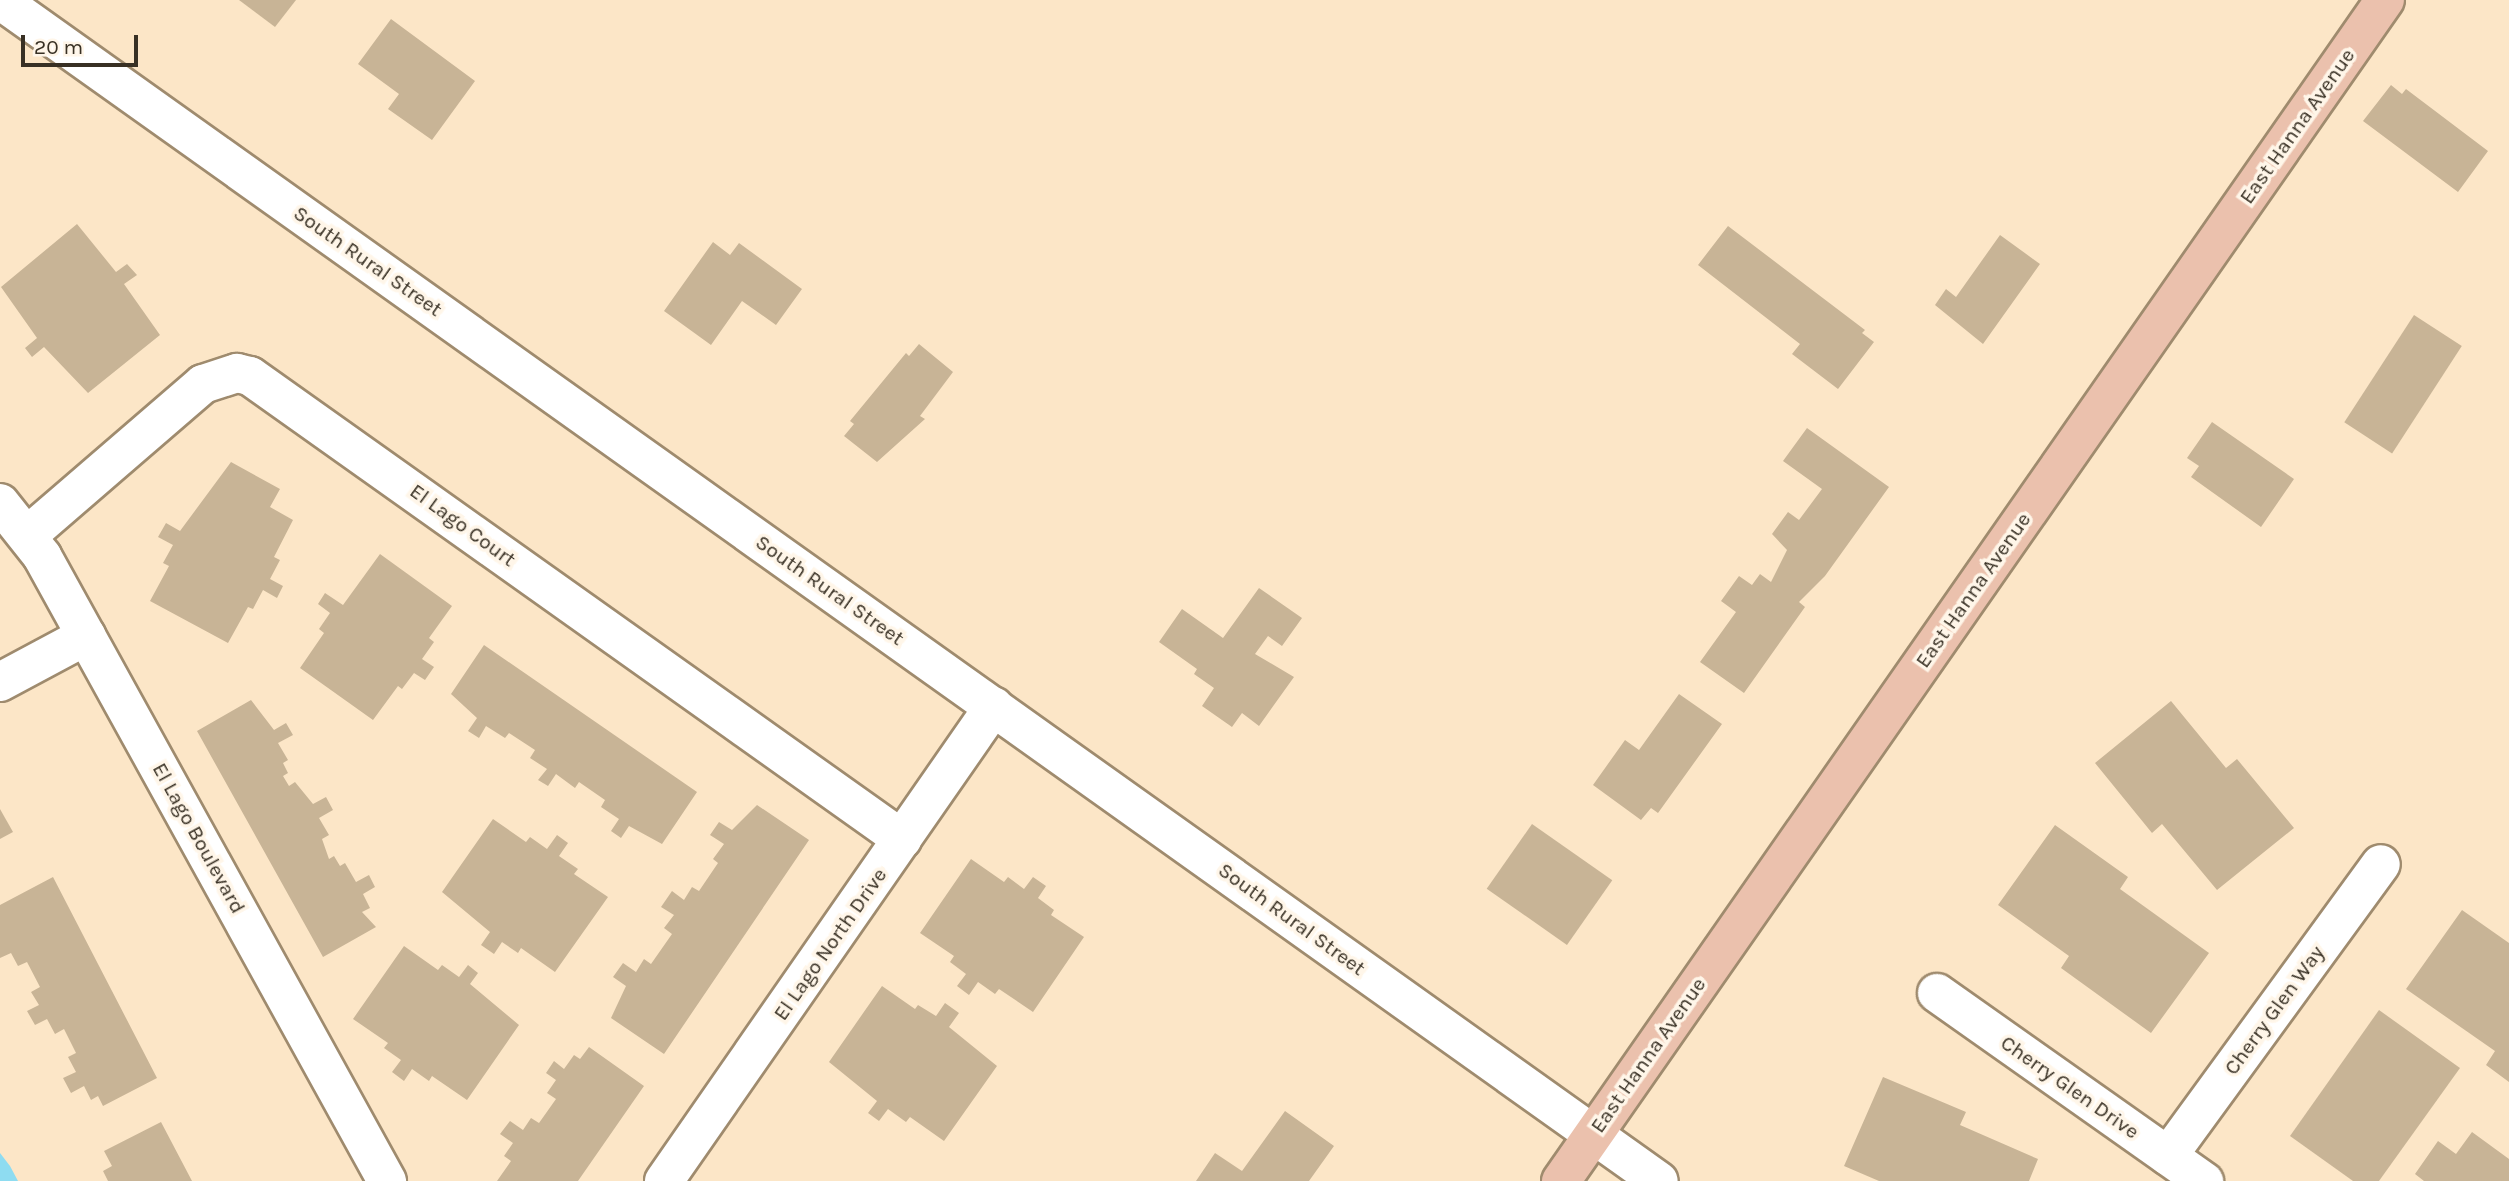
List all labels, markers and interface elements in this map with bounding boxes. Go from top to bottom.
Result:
scale bar [24,21,142,65]
text: 20 m [34,35,83,59]
street label: East Hanna Avenue [2234,43,2360,209]
street label: South Rural Street [289,200,447,322]
street label: El Lago Court [405,478,521,572]
street label: East Hanna Avenue [1910,507,2036,673]
street label: South Rural Street [751,529,909,651]
street label: El Lago Boulevard [147,758,251,918]
street label: South Rural Street [1214,857,1370,981]
street label: El Lago North Drive [768,863,892,1025]
street label: Cherry Glen Way [2219,940,2329,1080]
street label: East Hanna Avenue [1585,972,1711,1138]
street label: Cherry Glen Drive [1996,1030,2144,1144]

